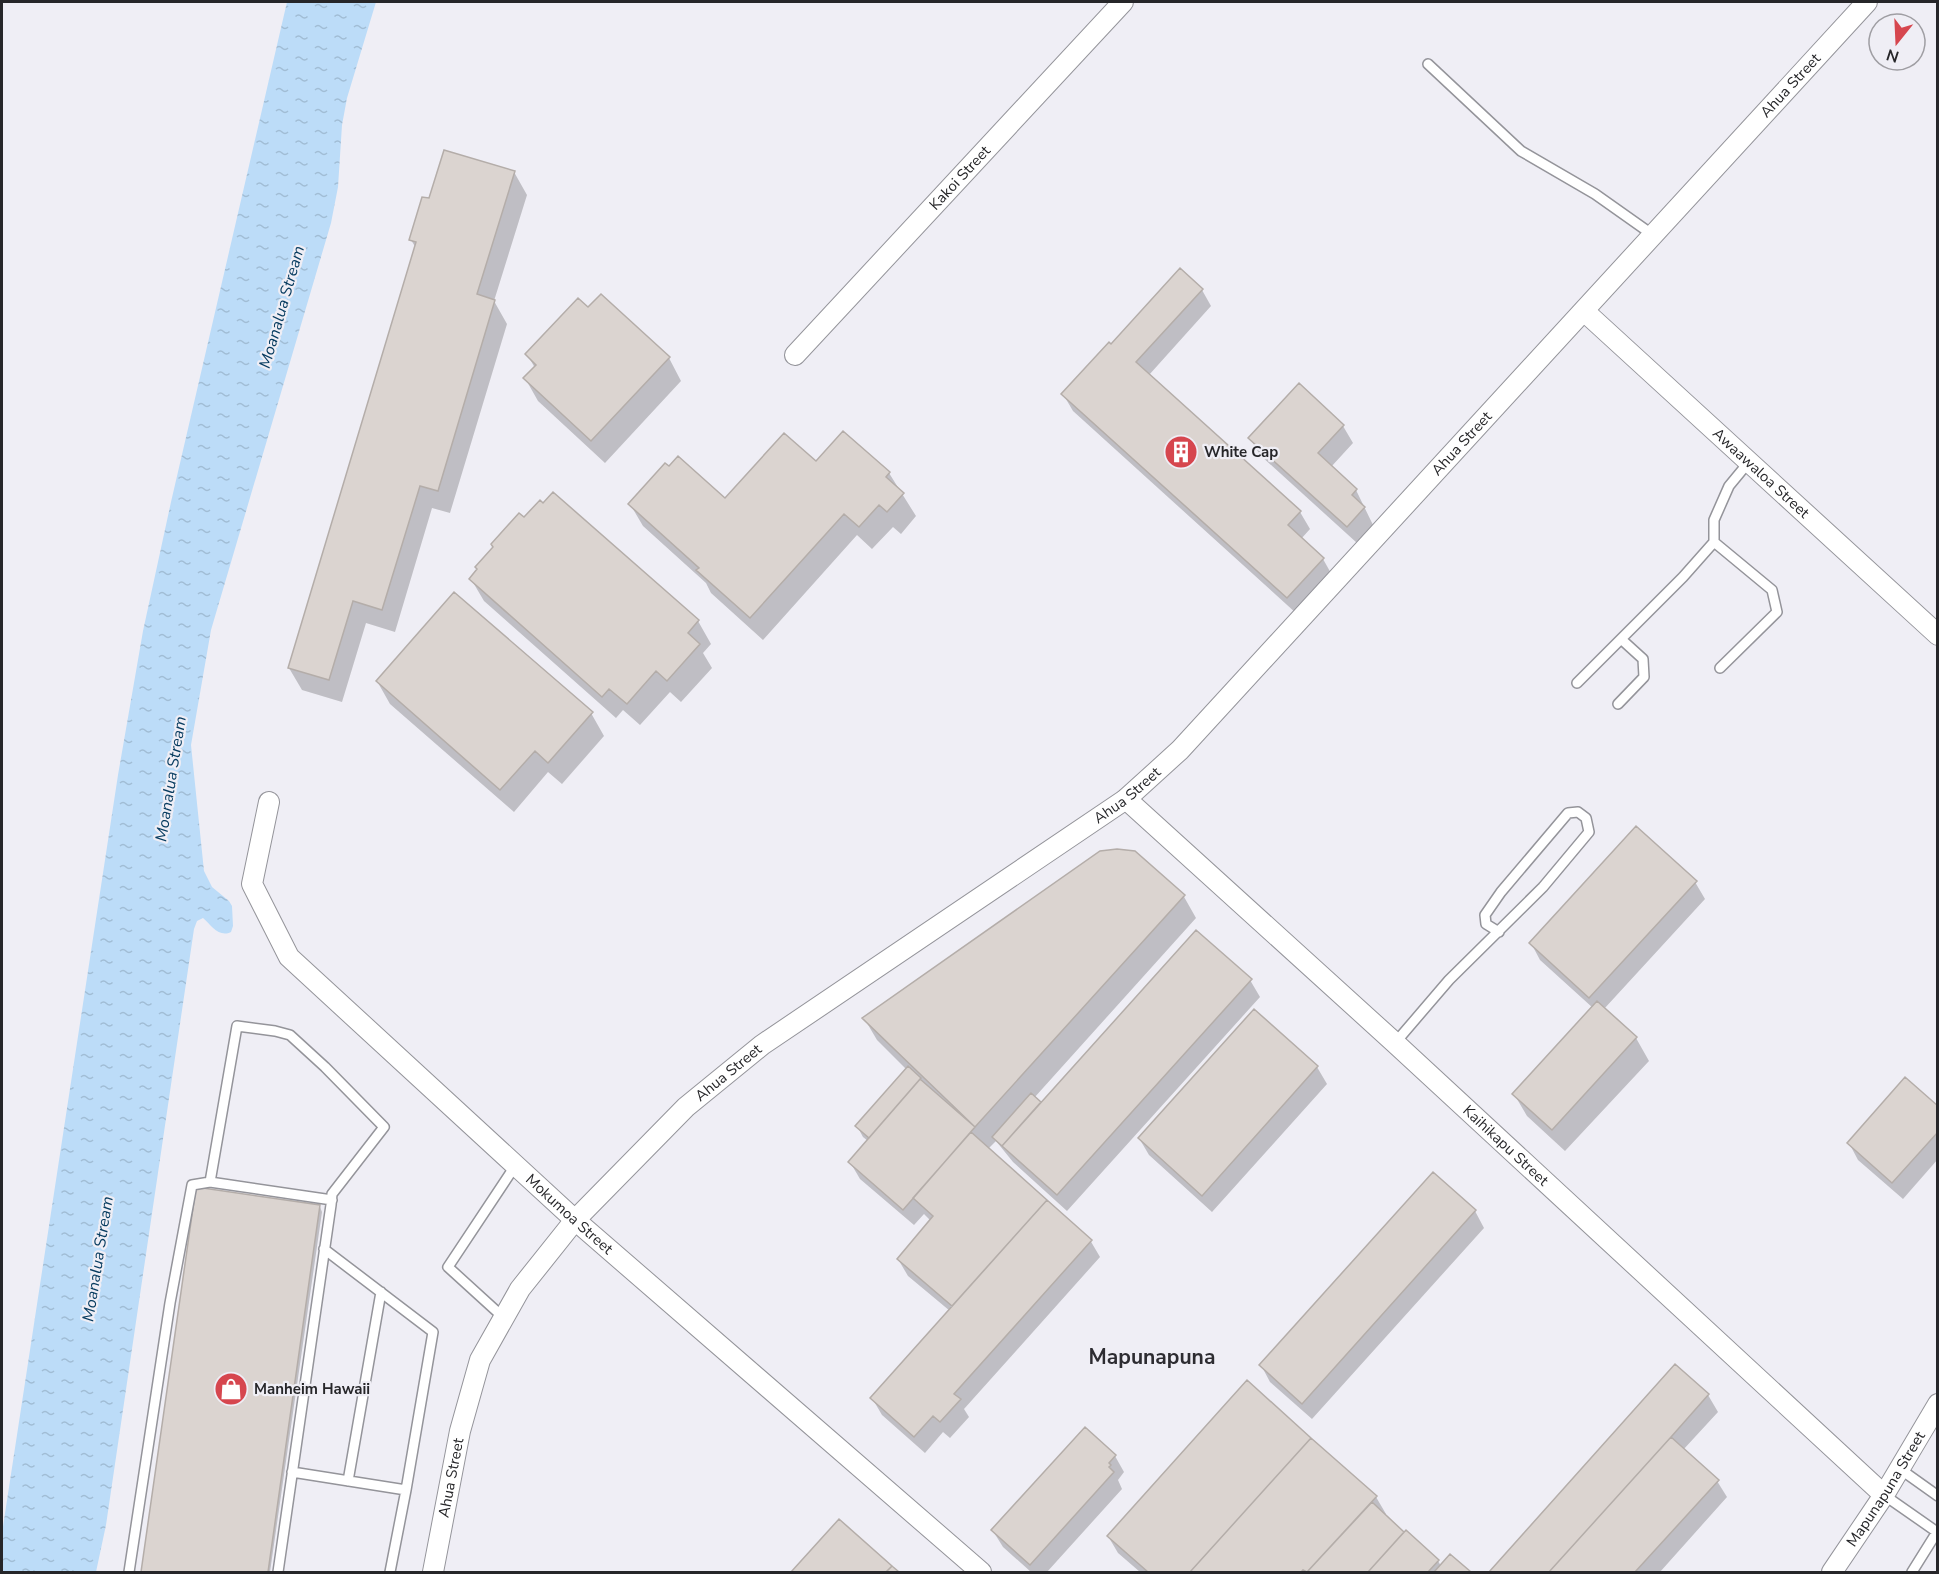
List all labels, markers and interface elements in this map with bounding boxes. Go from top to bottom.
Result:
north arrow [1867,12,1927,72]
text: N [1884,43,1902,68]
street label: Ahua Street [1756,48,1825,122]
street label: Kakoi Street [925,141,995,214]
water label: Moanalua Stream [254,243,310,371]
street label: Ahua Street [1427,406,1497,480]
street label: Awaawaloa Street [1708,424,1814,523]
building icon: White Cap [1163,434,1199,470]
place label: White Cap [1204,442,1278,462]
water label: Moanalua Stream [150,715,192,843]
street label: Ahua Street [1090,762,1165,828]
street label: Ahua Street [691,1039,766,1106]
street label: Kaihikapu Street [1458,1101,1554,1191]
street label: Mokumoa Street [521,1170,618,1259]
water label: Moanalua Stream [77,1195,119,1323]
district label: Mapunapuna [1089,1343,1215,1371]
shop icon: Manheim Hawaii [213,1371,249,1407]
place label: Manheim Hawaii [254,1379,370,1399]
street label: Mapunapuna Street [1842,1427,1930,1551]
street label: Ahua Street [434,1435,469,1519]

